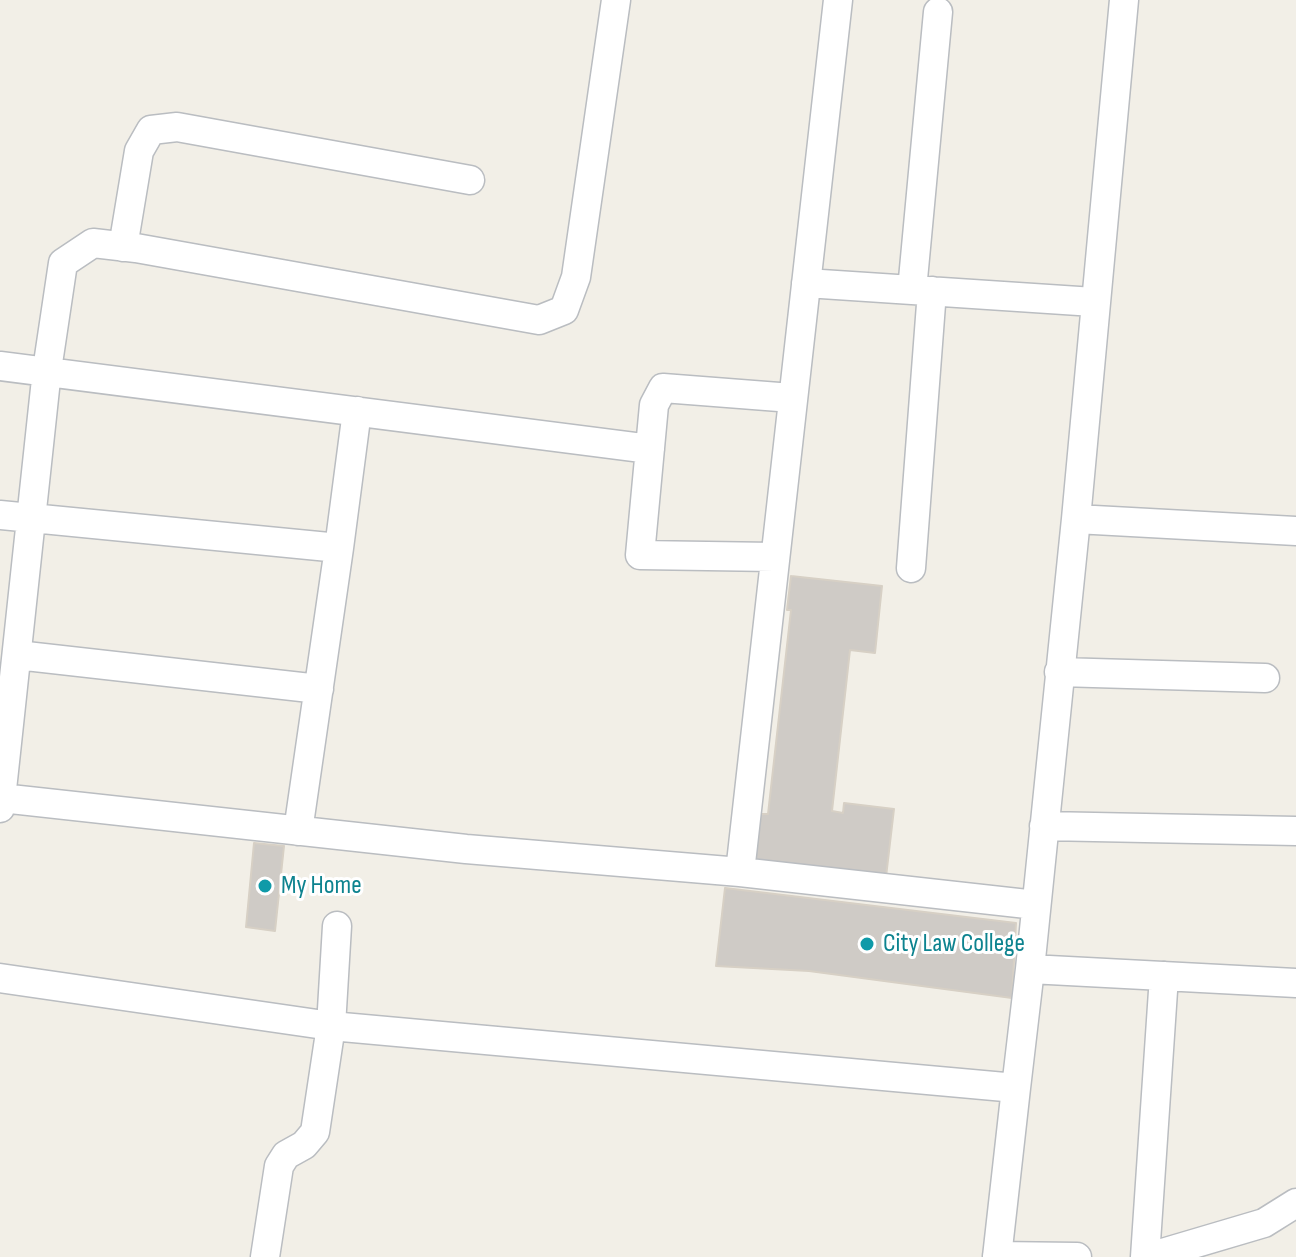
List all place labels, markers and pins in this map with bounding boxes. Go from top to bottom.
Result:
place label: My Home [281,870,362,902]
marker: My Home [256,877,274,895]
place label: City Law College [883,928,1025,960]
marker: City Law College [858,935,876,953]

